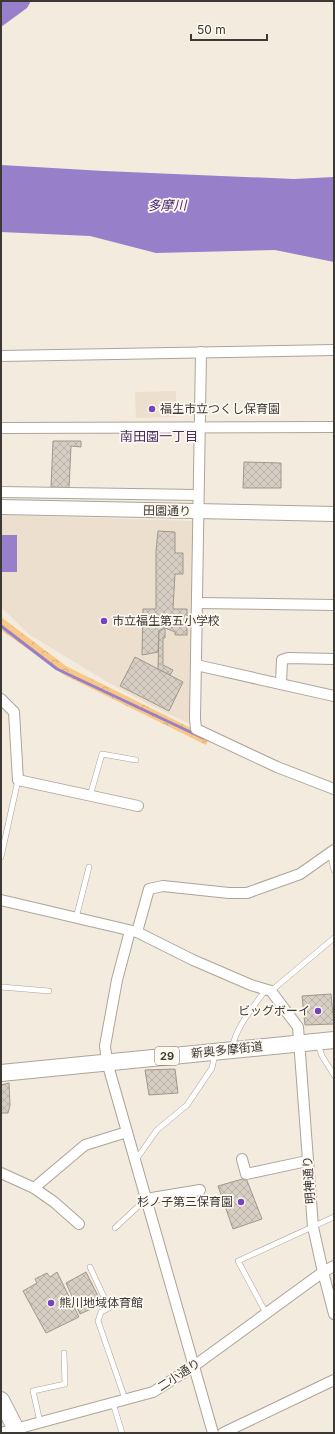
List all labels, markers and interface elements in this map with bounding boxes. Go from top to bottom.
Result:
scale bar [191,16,267,42]
text: 50 m [197,22,226,37]
water label: 多摩川 [147,197,189,213]
place label: 福生市立つくし保育園 [160,401,280,416]
marker: 福生市立つくし保育園 [147,404,157,414]
district label: 南田園一丁目 [120,428,198,444]
street label: 田園通り [143,503,191,518]
place label: 市立福生第五小学校 [112,613,220,628]
marker: 市立福生第五小学校 [99,616,109,626]
place label: ビッグボーイ [238,1003,310,1018]
marker: ビッグボーイ [313,1006,323,1016]
street label: 新奥多摩街道 [190,1038,264,1061]
road number: 29 [155,1047,179,1065]
street label: 明神通り [299,1156,318,1205]
place label: 杉ノ子第三保育園 [137,1194,233,1209]
marker: 杉ノ子第三保育園 [236,1197,246,1207]
place label: 熊川地域体育館 [59,1295,143,1310]
marker: 熊川地域体育館 [46,1298,56,1308]
street label: 二小通り [155,1355,203,1394]

